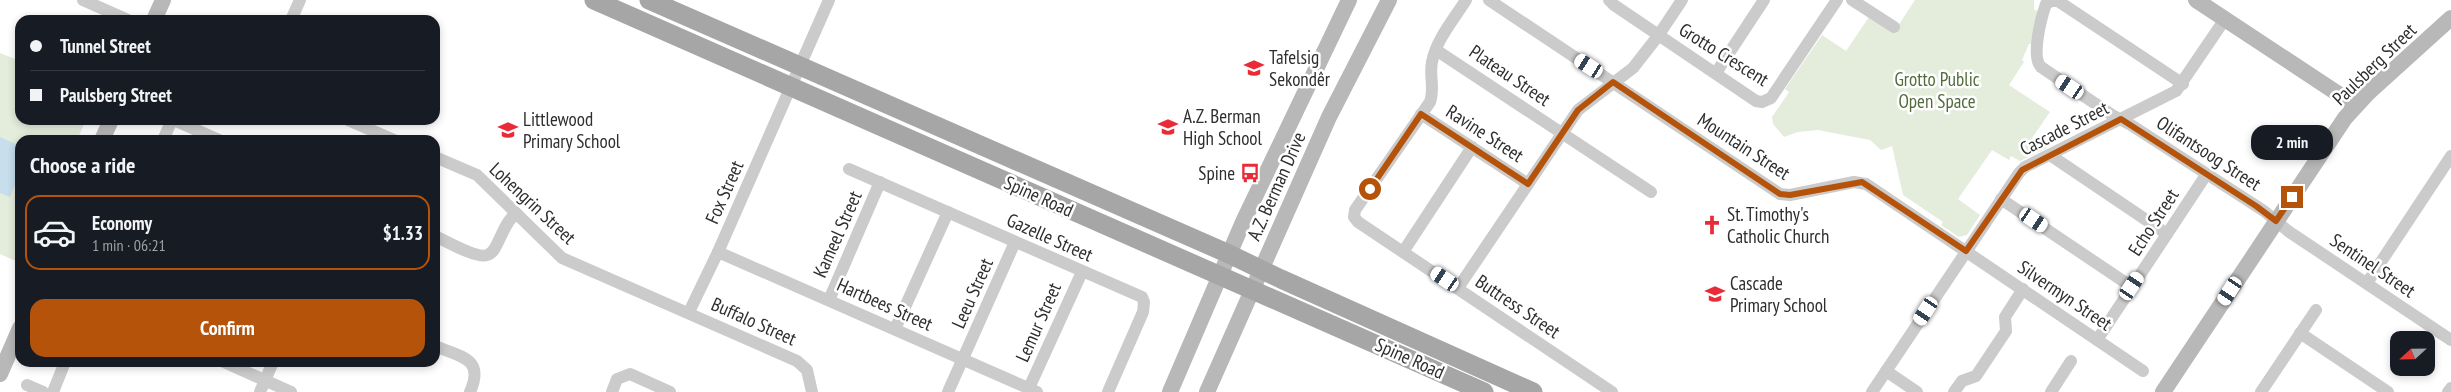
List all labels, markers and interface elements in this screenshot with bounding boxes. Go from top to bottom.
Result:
street label: Grotto Crescent [1675,17,1774,91]
street label: Paulsberg Street [2327,17,2422,110]
text: Tunnel Street [60,34,151,58]
street label: Plateau Street [1465,39,1556,111]
place label: Tafelsig Sekondêr [1269,45,1331,91]
car [1572,52,1605,80]
school or university icon: Tafelsig Sekondêr [1243,57,1265,79]
park label: Grotto Public Open Space [1894,67,1980,113]
car [2053,72,2086,102]
text: Paulsberg Street [60,83,172,107]
street label: Cascade Street [2016,95,2113,161]
street label: Ravine Street [1442,99,1529,167]
place label: A.Z. Berman High School [1183,104,1263,150]
place label: Littlewood Primary School [523,107,621,153]
street label: Mountain Street [1693,107,1795,185]
street label: Olifantsoog Street [2152,110,2266,196]
school or university icon: A.Z. Berman High School [1157,116,1179,138]
school or university icon: Littlewood Primary School [497,119,519,141]
callout: 2 min [2251,124,2333,160]
street label: A.Z. Berman Drive [1241,128,1311,244]
text: 2 min [2276,132,2308,152]
text: Choose a ride [30,151,135,179]
street label: Fox Street [700,156,749,227]
street label: Lohengrin Street [485,157,582,249]
place label: Spine [1198,161,1235,185]
bus stop icon: Spine [1239,162,1261,184]
street label: Spine Road [1001,170,1077,222]
route start [1359,178,1381,200]
street label: Echo Street [2123,183,2184,260]
street label: Kameel Street [807,186,867,281]
route end [2281,186,2303,208]
place label: St. Timothy's Catholic Church [1727,202,1829,248]
car [2017,205,2050,235]
street label: Gazelle Street [1003,207,1097,267]
icon: car [32,210,77,255]
text: Economy [92,211,152,235]
church icon: St. Timothy's Catholic Church [1701,214,1723,236]
text: $1.33 [383,221,423,245]
street label: Sentinel Street [2326,228,2421,303]
text: 1 min · 06:21 [92,235,166,255]
street label: Leeu Street [946,254,998,332]
street label: Silvermyn Street [2013,255,2117,336]
car [1428,264,1461,294]
street label: Buttress Street [1471,269,1566,343]
car [2117,269,2146,303]
place label: Cascade Primary School [1730,271,1828,317]
street label: Hartbees Street [833,272,937,336]
car [2215,274,2244,308]
street label: Lemur Street [1010,278,1066,365]
school or university icon: Cascade Primary School [1704,283,1726,305]
street label: Buffalo Street [708,292,801,351]
car [1911,294,1940,328]
button: Confirm [30,299,425,357]
north arrow [2390,331,2435,376]
map controls [2390,331,2435,376]
street label: Spine Road [1372,332,1448,384]

